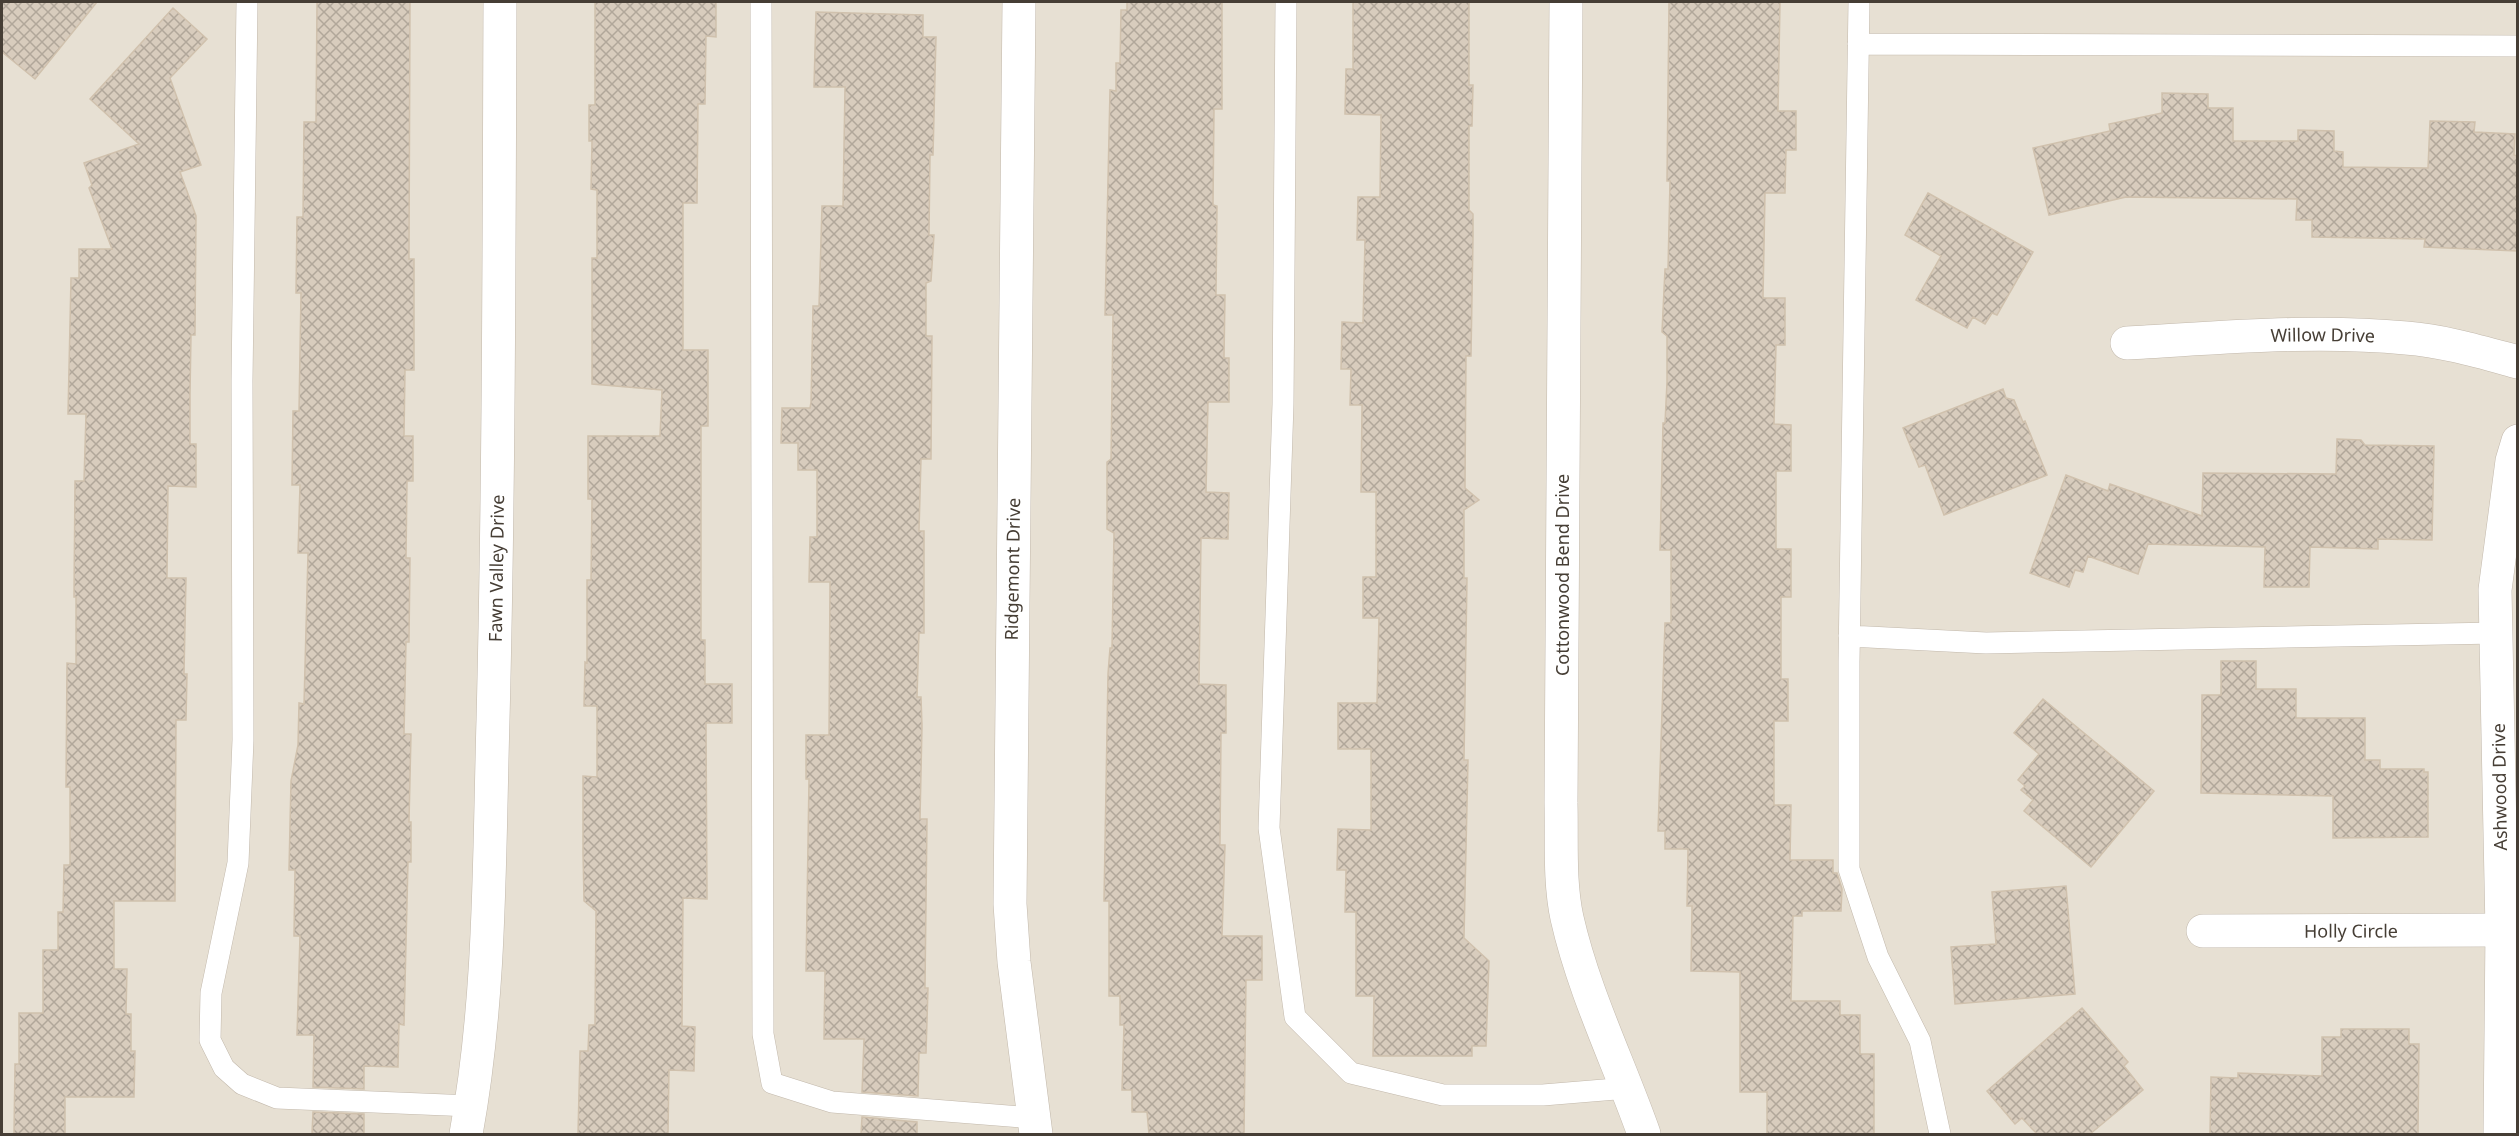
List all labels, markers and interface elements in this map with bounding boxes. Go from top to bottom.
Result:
street label: Willow Drive [2270,322,2376,348]
street label: Cottonwood Bend Drive [1550,474,1574,676]
street label: Fawn Valley Drive [483,494,509,642]
street label: Ridgemont Drive [999,497,1025,641]
street label: Ashwood Drive [2486,723,2512,851]
street label: Holly Circle [2304,918,2398,943]

